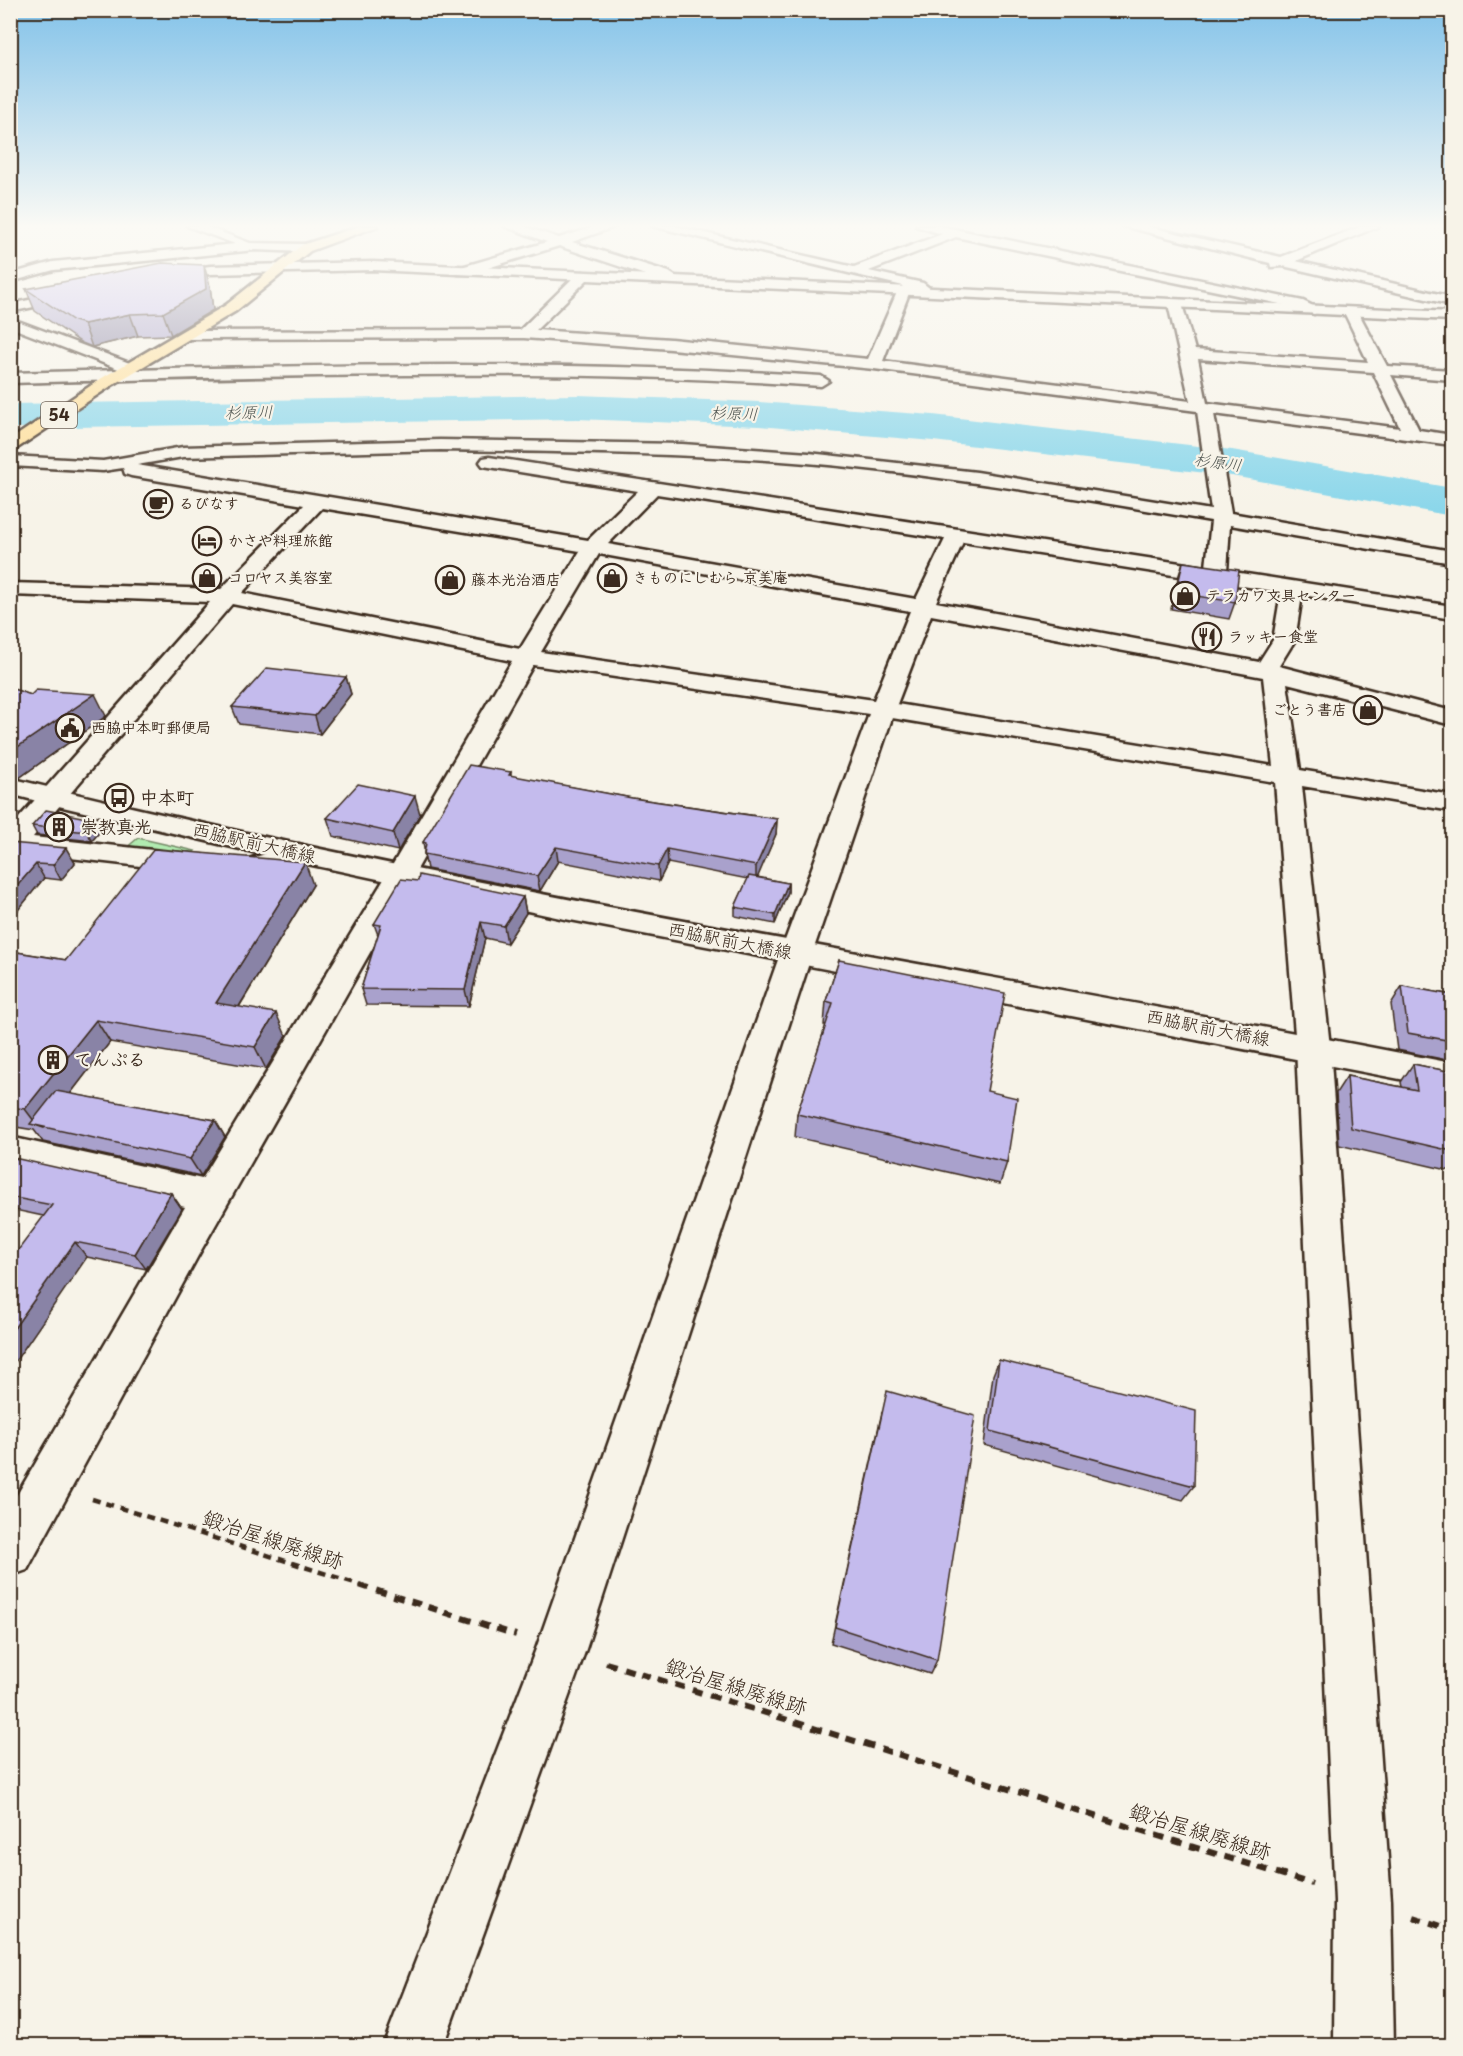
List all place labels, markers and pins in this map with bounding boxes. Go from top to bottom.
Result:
cafe icon: るびなす [142,488,174,520]
place label: るびなす [179,491,239,514]
hotel icon: かさや料理旅館 [191,525,223,557]
place label: かさや料理旅館 [228,528,333,551]
shop icon: コロヤス美容室 [191,562,223,594]
shop icon: きものにしむら 京美庵 [596,562,628,594]
shop icon: 藤本光治酒店 [434,564,466,596]
place label: コロヤス美容室 [228,565,333,588]
place label: きものにしむら 京美庵 [633,565,788,588]
place label: 藤本光治酒店 [471,567,561,590]
shop icon: テラカワ文具センター [1169,580,1201,612]
place label: テラカワ文具センター [1206,583,1356,606]
restaurant icon: ラッキー食堂 [1191,621,1223,653]
place label: ラッキー食堂 [1228,624,1318,647]
shop icon: ごとう書店 [1352,694,1384,726]
place label: ごとう書店 [1272,697,1347,720]
public building icon: 西脇中本町郵便局 [54,712,86,744]
place label: 西脇中本町郵便局 [91,715,211,738]
bus stop icon: 中本町 [103,782,135,814]
place label: 中本町 [140,783,194,810]
building icon: 崇教真光 [43,811,75,843]
place label: 崇教真光 [80,812,152,839]
building icon: てんぷる [37,1044,69,1076]
place label: てんぷる [74,1045,146,1072]

